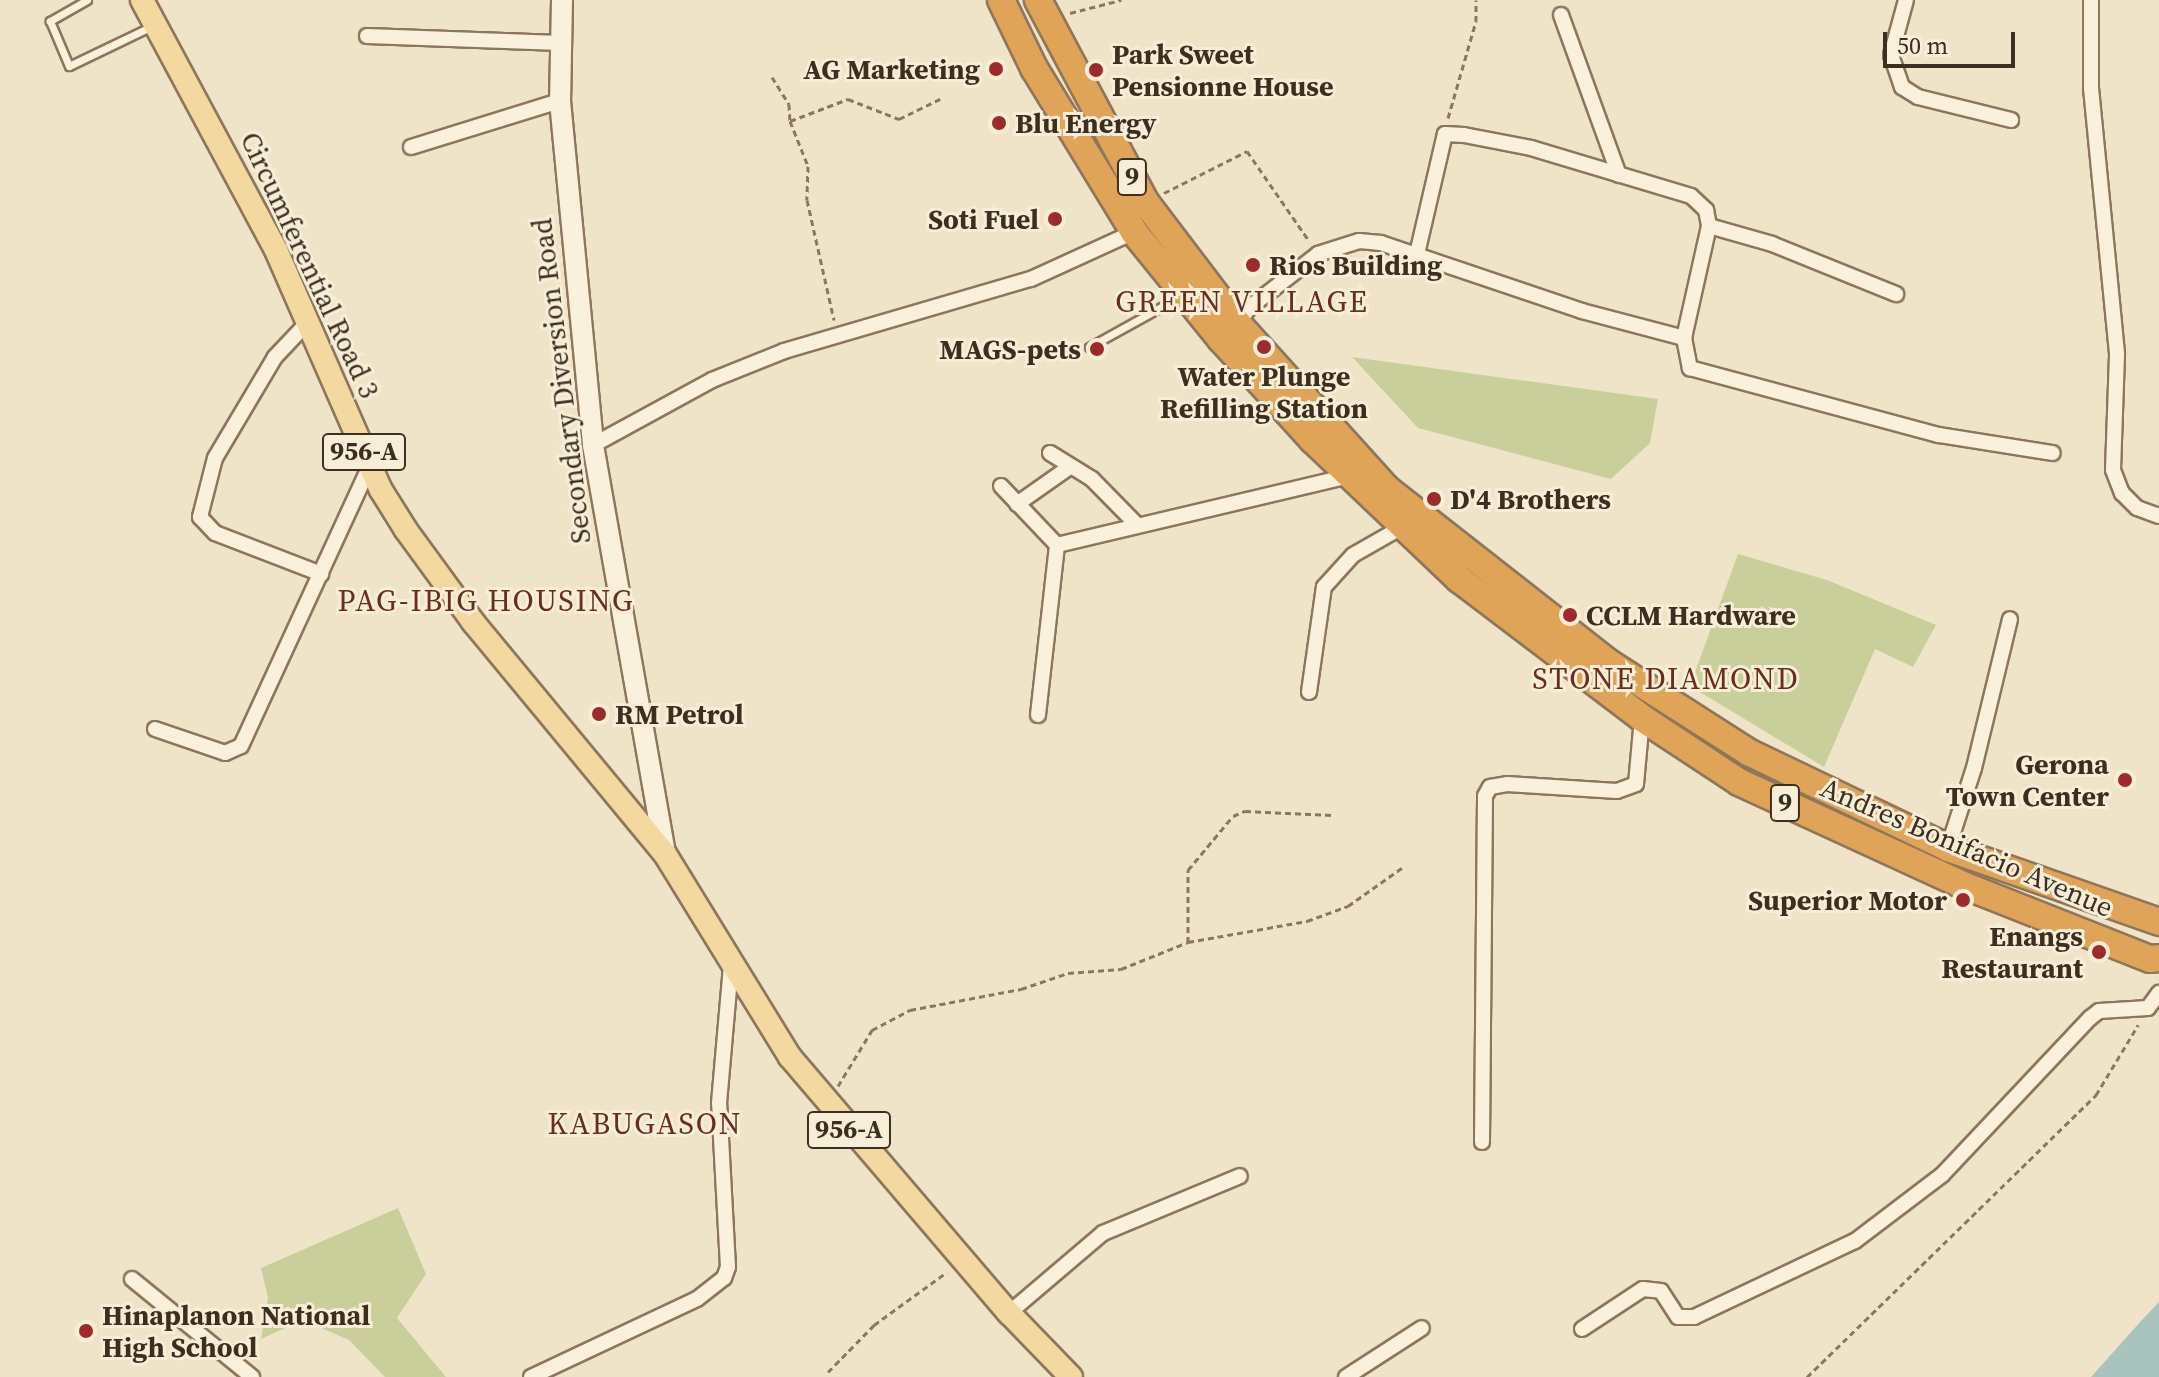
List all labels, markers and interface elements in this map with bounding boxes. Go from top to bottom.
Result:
scale bar [1887,16,2019,66]
text: 50 m [1897,29,1948,62]
place label: Park Sweet Pensionne House [1112,37,1334,103]
place label: AG Marketing [803,52,980,86]
marker: AG Marketing [987,60,1005,78]
marker: Park Sweet Pensionne House [1087,61,1105,79]
place label: Blu Energy [1015,106,1156,140]
marker: Blu Energy [990,114,1008,132]
street label: Circumferential Road 3 [234,127,386,403]
road number: 9 [1116,155,1148,199]
place label: Soti Fuel [928,202,1039,236]
marker: Soti Fuel [1046,210,1064,228]
street label: Secondary Diversion Road [524,216,598,546]
place label: Rios Building [1269,248,1442,282]
marker: Rios Building [1244,256,1262,274]
district label: GREEN VILLAGE [1115,284,1369,320]
place label: MAGS-pets [939,332,1081,366]
marker: Water Plunge Refilling Station [1255,338,1273,356]
marker: MAGS-pets [1088,340,1106,358]
place label: Water Plunge Refilling Station [1160,359,1368,425]
road number: 956-A [320,430,408,474]
place label: D'4 Brothers [1450,482,1611,516]
marker: D'4 Brothers [1425,490,1443,508]
district label: PAG-IBIG HOUSING [338,583,634,619]
place label: CCLM Hardware [1586,598,1796,632]
marker: CCLM Hardware [1561,606,1579,624]
district label: STONE DIAMOND [1532,661,1800,697]
place label: RM Petrol [615,697,744,731]
marker: RM Petrol [590,705,608,723]
place label: Gerona Town Center [1946,747,2109,813]
street label: Andres Bonifacio Avenue [1816,770,2118,924]
marker: Gerona Town Center [2116,771,2134,789]
road number: 9 [1769,781,1801,825]
place label: Superior Motor [1748,883,1947,917]
marker: Superior Motor [1954,891,1972,909]
place label: Enangs Restaurant [1941,919,2083,985]
marker: Enangs Restaurant [2090,943,2108,961]
district label: KABUGASON [548,1106,742,1142]
road number: 956-A [805,1108,893,1152]
place label: Hinaplanon National High School [102,1298,370,1364]
marker: Hinaplanon National High School [77,1322,95,1340]

